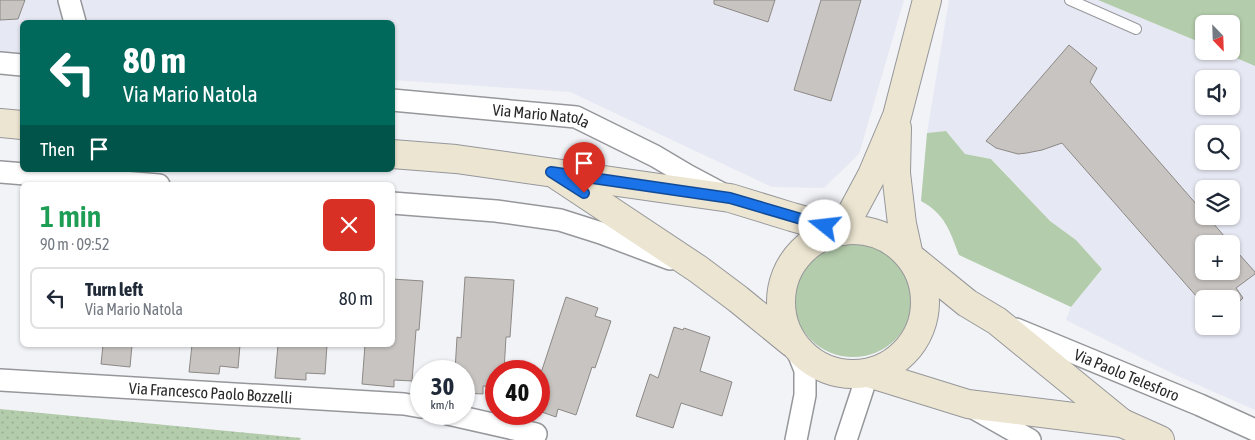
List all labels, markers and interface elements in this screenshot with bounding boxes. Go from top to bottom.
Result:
north arrow [1195,15,1240,60]
map controls [1195,15,1240,335]
icon: left [40,40,105,105]
text: 80 m [123,40,186,80]
button: sound [1195,70,1240,115]
text: Via Mario Natola [123,81,258,107]
street label: Via Mario Natola [492,100,593,131]
button: search [1195,125,1240,170]
icon: arrive [85,135,113,163]
text: Then [40,138,75,160]
pin [563,142,605,193]
icon: arrive [570,149,598,177]
button: layers [1195,180,1240,225]
text: 1 min [40,199,101,233]
button: close [323,199,375,251]
position arrow [798,199,850,251]
text: 90 m · 09:52 [40,235,110,253]
button: + [1195,235,1240,280]
text: Turn left [85,278,143,300]
icon: left [42,284,70,312]
text: 80 m [339,287,373,309]
button: − [1195,290,1240,335]
text: Via Mario Natola [85,300,183,318]
street label: Via Paolo Telesforo [1072,345,1182,405]
speed limit sign: 40 [485,360,550,425]
text: 30 [431,372,454,400]
street label: Via Francesco Paolo Bozzelli [128,379,293,406]
text: km/h [431,398,454,412]

